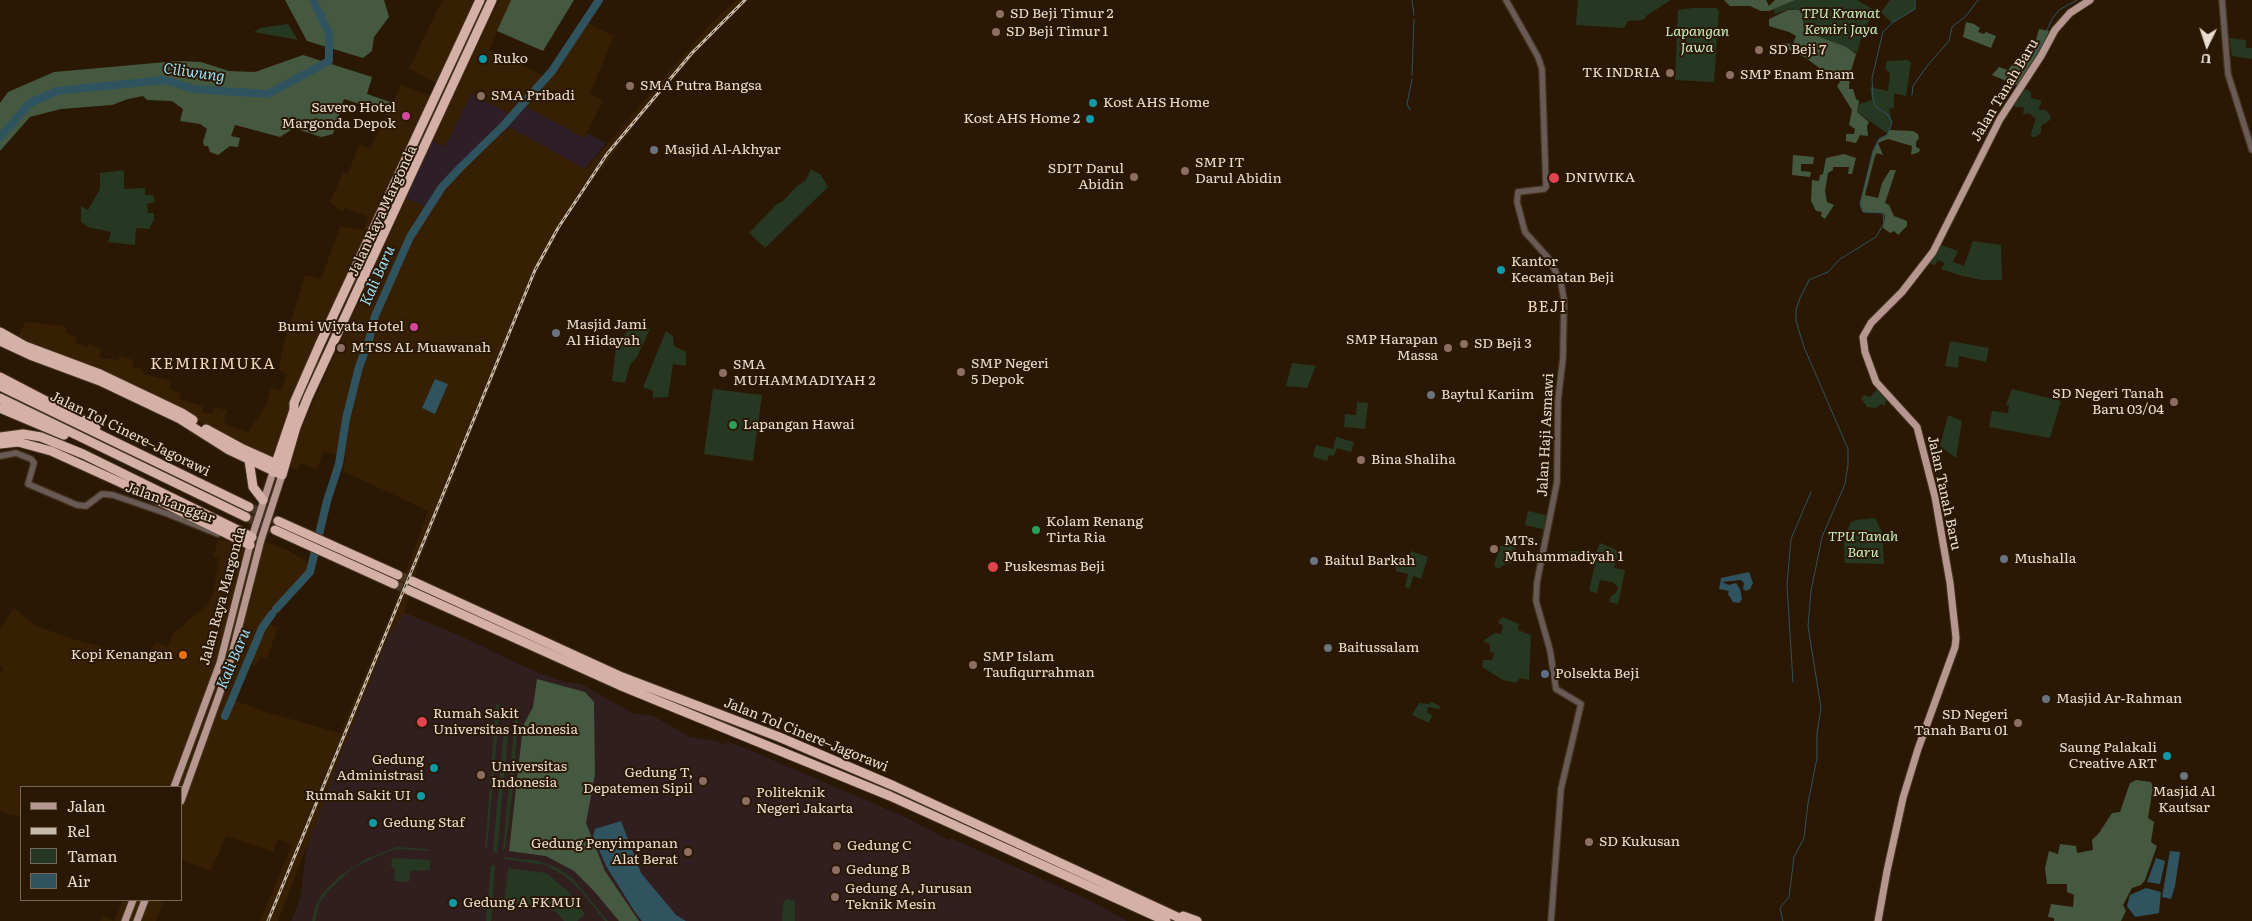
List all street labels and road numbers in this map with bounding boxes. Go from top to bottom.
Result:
street label: Jalan Tanah Baru [1968,36,2042,144]
street label: Jalan Raya Margonda [345,143,421,279]
street label: Jalan Haji Asmawi [1534,373,1558,497]
street label: Jalan Tol Cinere–Jagorawi [47,388,213,480]
street label: Jalan Tanah Baru [1924,434,1964,552]
street label: Jalan Langgar [123,479,217,527]
street label: Jalan Raya Margonda [196,525,250,667]
street label: Jalan Tol Cinere–Jagorawi [721,694,891,776]

